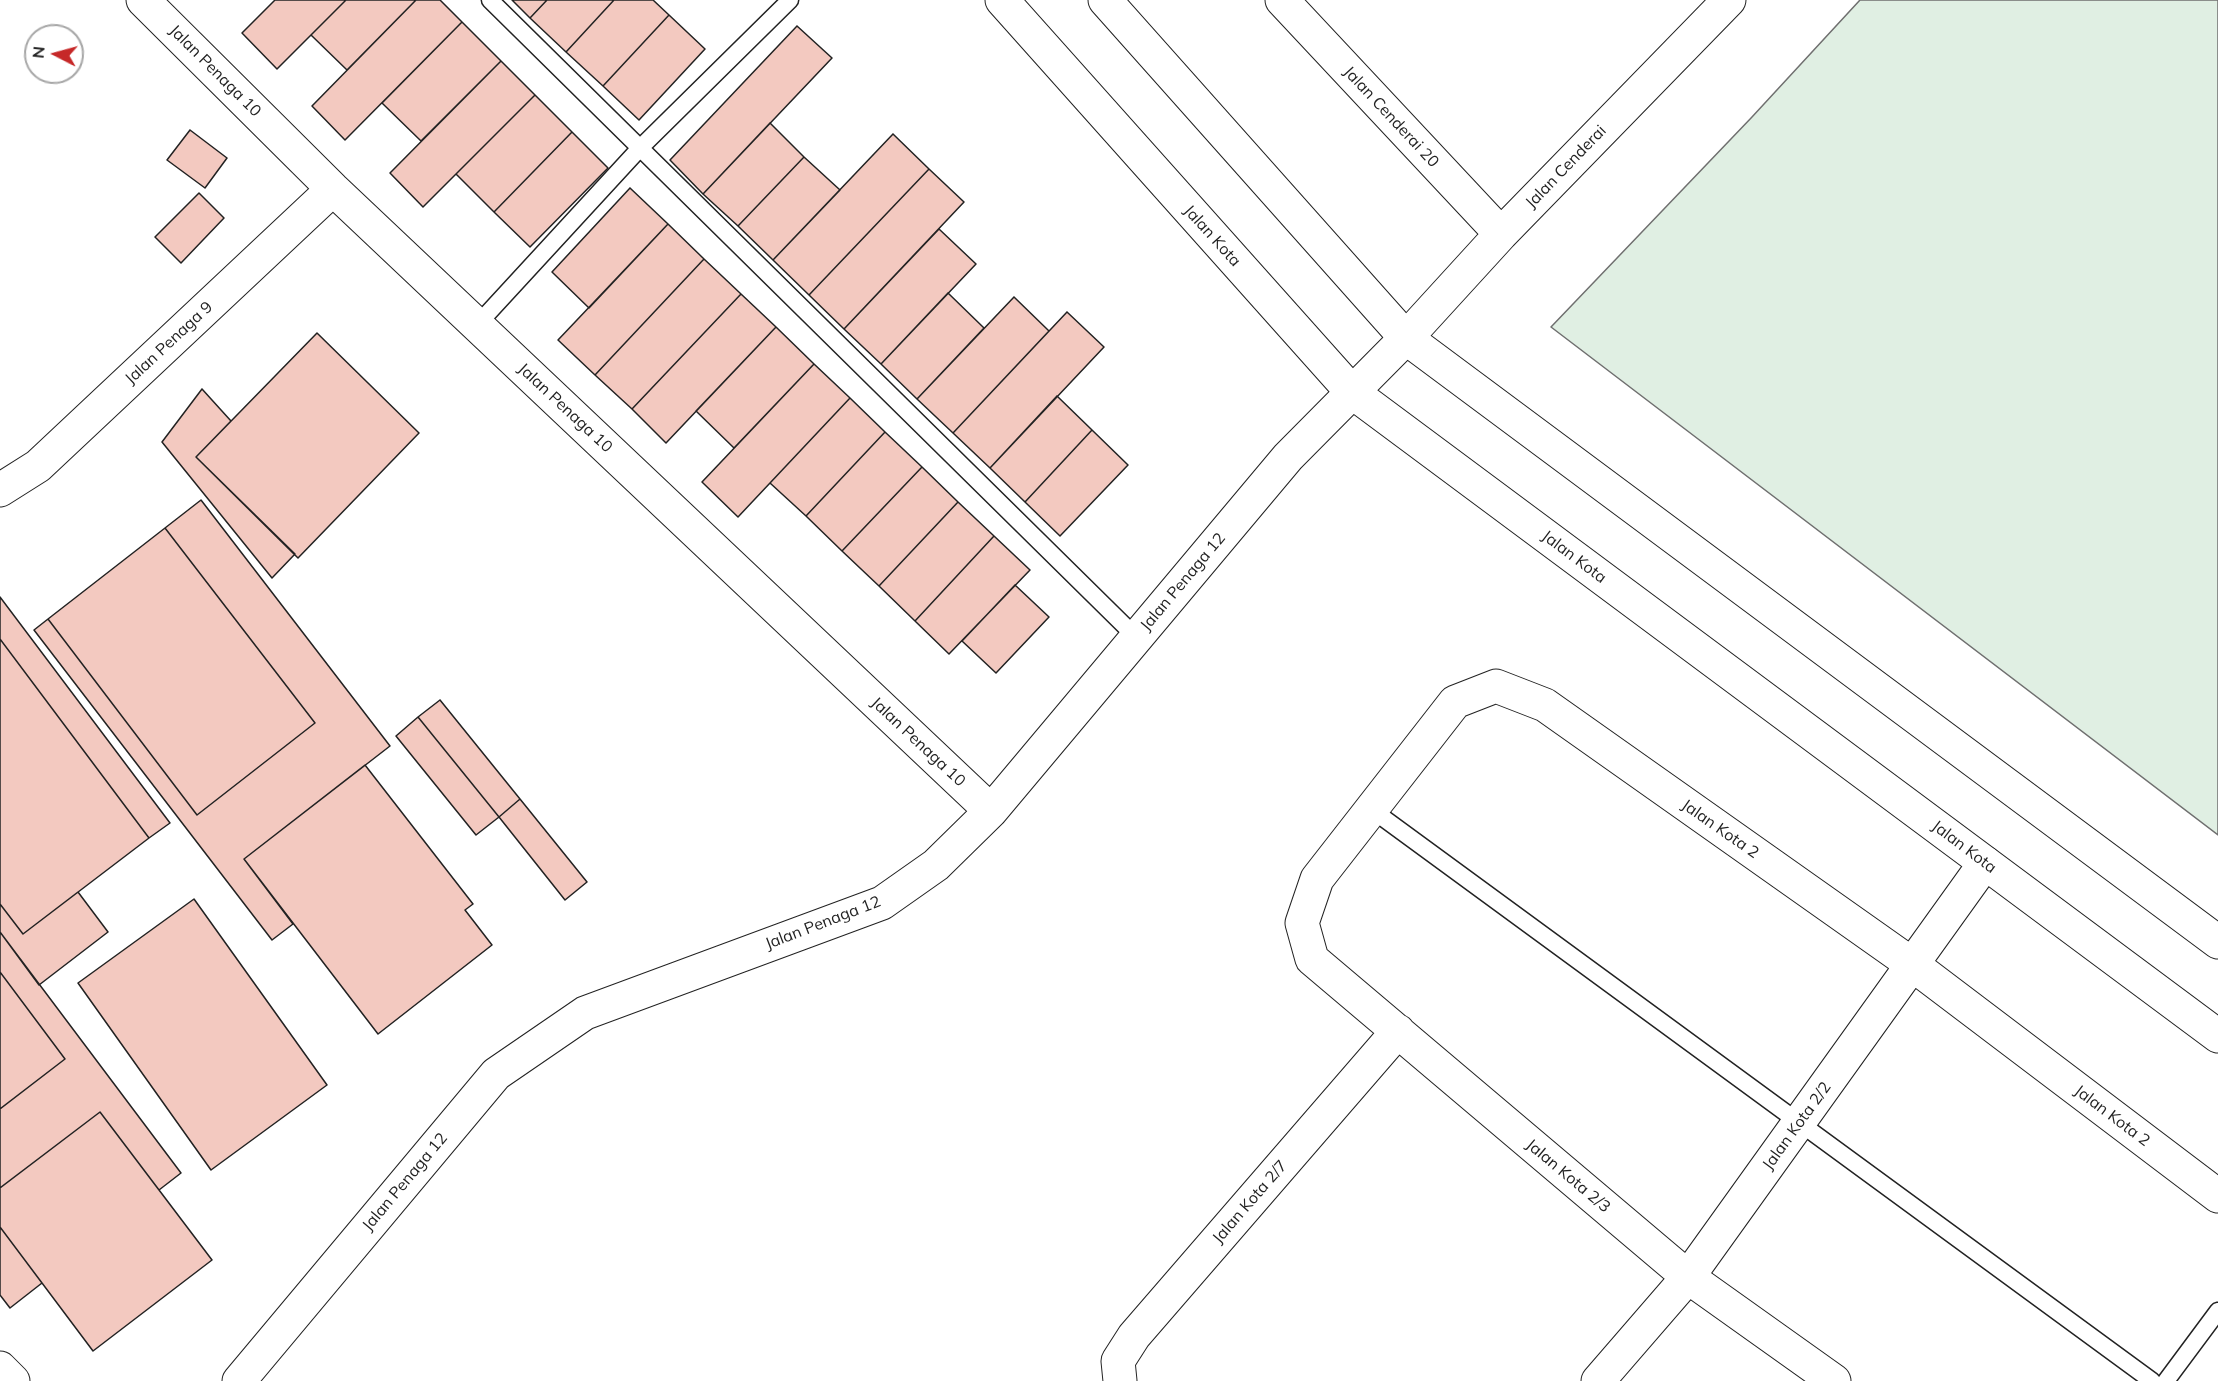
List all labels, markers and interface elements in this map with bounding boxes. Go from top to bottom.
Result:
street label: Jalan Penaga 10 [165,21,265,121]
north arrow [24,24,84,84]
text: N [28,45,49,59]
street label: Jalan Cenderai 20 [1339,63,1443,171]
street label: Jalan Cenderai [1522,122,1610,212]
street label: Jalan Kota [1179,201,1245,271]
street label: Jalan Penaga 9 [121,298,217,388]
street label: Jalan Penaga 10 [514,359,616,457]
street label: Jalan Kota [1538,526,1610,588]
street label: Jalan Penaga 12 [1136,529,1230,635]
street label: Jalan Penaga 10 [867,693,969,791]
street label: Jalan Kota 2 [1678,795,1762,863]
street label: Jalan Kota [1928,816,2000,878]
street label: Jalan Penaga 12 [763,892,883,954]
street label: Jalan Kota 2/2 [1759,1078,1835,1174]
street label: Jalan Kota 2 [2070,1081,2154,1151]
street label: Jalan Penaga 12 [358,1129,452,1235]
street label: Jalan Kota 2/3 [1522,1135,1614,1217]
street label: Jalan Kota 2/7 [1209,1156,1291,1248]

